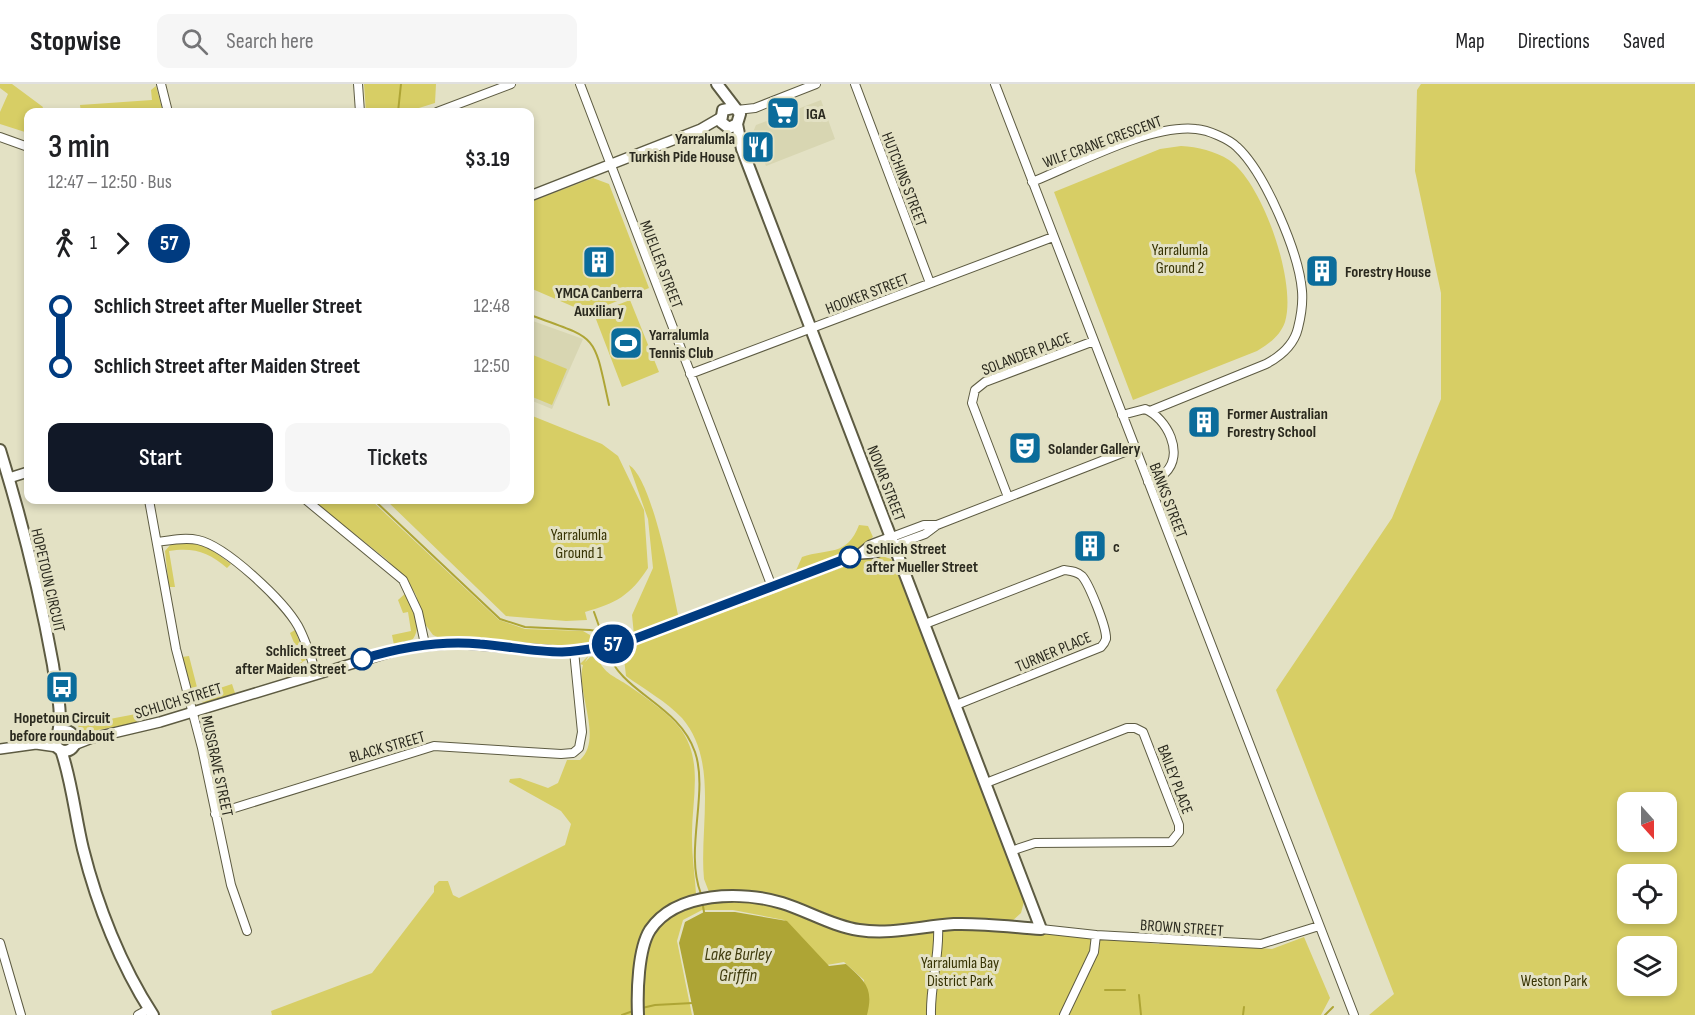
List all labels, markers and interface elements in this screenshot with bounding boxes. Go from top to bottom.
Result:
search box [157,14,577,68]
text: Stopwise [30,25,121,58]
icon: search [178,25,211,58]
text: Search here [226,28,314,55]
text: Map [1455,29,1485,54]
text: Directions [1518,29,1590,54]
text: Saved [1623,29,1665,54]
supermarket icon: IGA [765,95,801,131]
place label: IGA [806,105,826,124]
street label: WILF CRANE CRESCENT [1040,112,1165,173]
text: 3 min [48,127,110,167]
restaurant icon: Yarralumla Turkish Pide House [740,129,776,165]
place label: Yarralumla Turkish Pide House [629,130,735,167]
street label: HUTCHINS STREET [877,130,930,230]
text: $3.19 [465,146,510,173]
text: 12:47 – 12:50 · Bus [48,170,172,194]
street label: MUELLER STREET [635,218,686,312]
icon: walk [48,227,81,260]
icon: forward [106,227,139,260]
text: 1 [90,231,97,255]
text: 57 [160,231,178,256]
park label: Yarralumla Ground 2 [1152,241,1208,278]
building icon: YMCA Canberra Auxiliary [581,244,617,280]
building icon: Forestry House [1304,253,1340,289]
place label: Forestry House [1345,263,1431,282]
street label: HOOKER STREET [823,270,912,319]
place label: YMCA Canberra Auxiliary [555,284,643,321]
text: Schlich Street after Mueller Street [94,293,362,320]
text: 12:48 [474,294,510,318]
sports icon: Yarralumla Tennis Club [608,325,644,361]
place label: Yarralumla Tennis Club [649,326,713,363]
street label: SOLANDER PLACE [979,329,1074,380]
text: Schlich Street after Maiden Street [94,353,360,380]
text: 12:50 [474,354,510,378]
building icon: Former Australian Forestry School [1186,404,1222,440]
place label: Former Australian Forestry School [1227,405,1328,442]
button: Start [48,423,273,492]
button: Tickets [285,423,510,492]
theatre icon: Solander Gallery [1007,430,1043,466]
place label: Solander Gallery [1048,440,1141,459]
street label: NOVAR STREET [862,443,909,525]
street label: BANKS STREET [1145,460,1191,541]
park label: Yarralumla Ground 1 [551,526,607,563]
street label: HOPETOUN CIRCUIT [26,527,69,634]
building icon: c [1072,528,1108,564]
place label: c [1113,538,1120,557]
place label: Schlich Street after Mueller Street [866,540,978,577]
marker: Schlich Street after Mueller Street [839,546,861,568]
line badge: 57 [586,624,640,664]
street label: TURNER PLACE [1013,628,1094,677]
text: 57 [604,632,622,657]
place label: Schlich Street after Maiden Street [235,642,346,679]
marker: Schlich Street after Maiden Street [351,648,373,670]
bus stop icon: Hopetoun Circuit before roundabout [44,669,80,705]
street label: SCHLICH STREET [132,679,225,724]
place label: Hopetoun Circuit before roundabout [9,709,115,746]
street label: MUSGRAVE STREET [197,714,237,819]
street label: BLACK STREET [347,727,428,767]
street label: BAILEY PLACE [1153,742,1197,817]
north arrow [1617,792,1677,852]
map controls [1617,792,1677,996]
button: locate [1617,864,1677,924]
street label: BROWN STREET [1140,916,1225,941]
button: layers [1617,936,1677,996]
water label: Lake Burley Griffin [704,944,773,986]
park label: Yarralumla Bay District Park [921,954,999,991]
park label: Weston Park [1521,972,1587,991]

